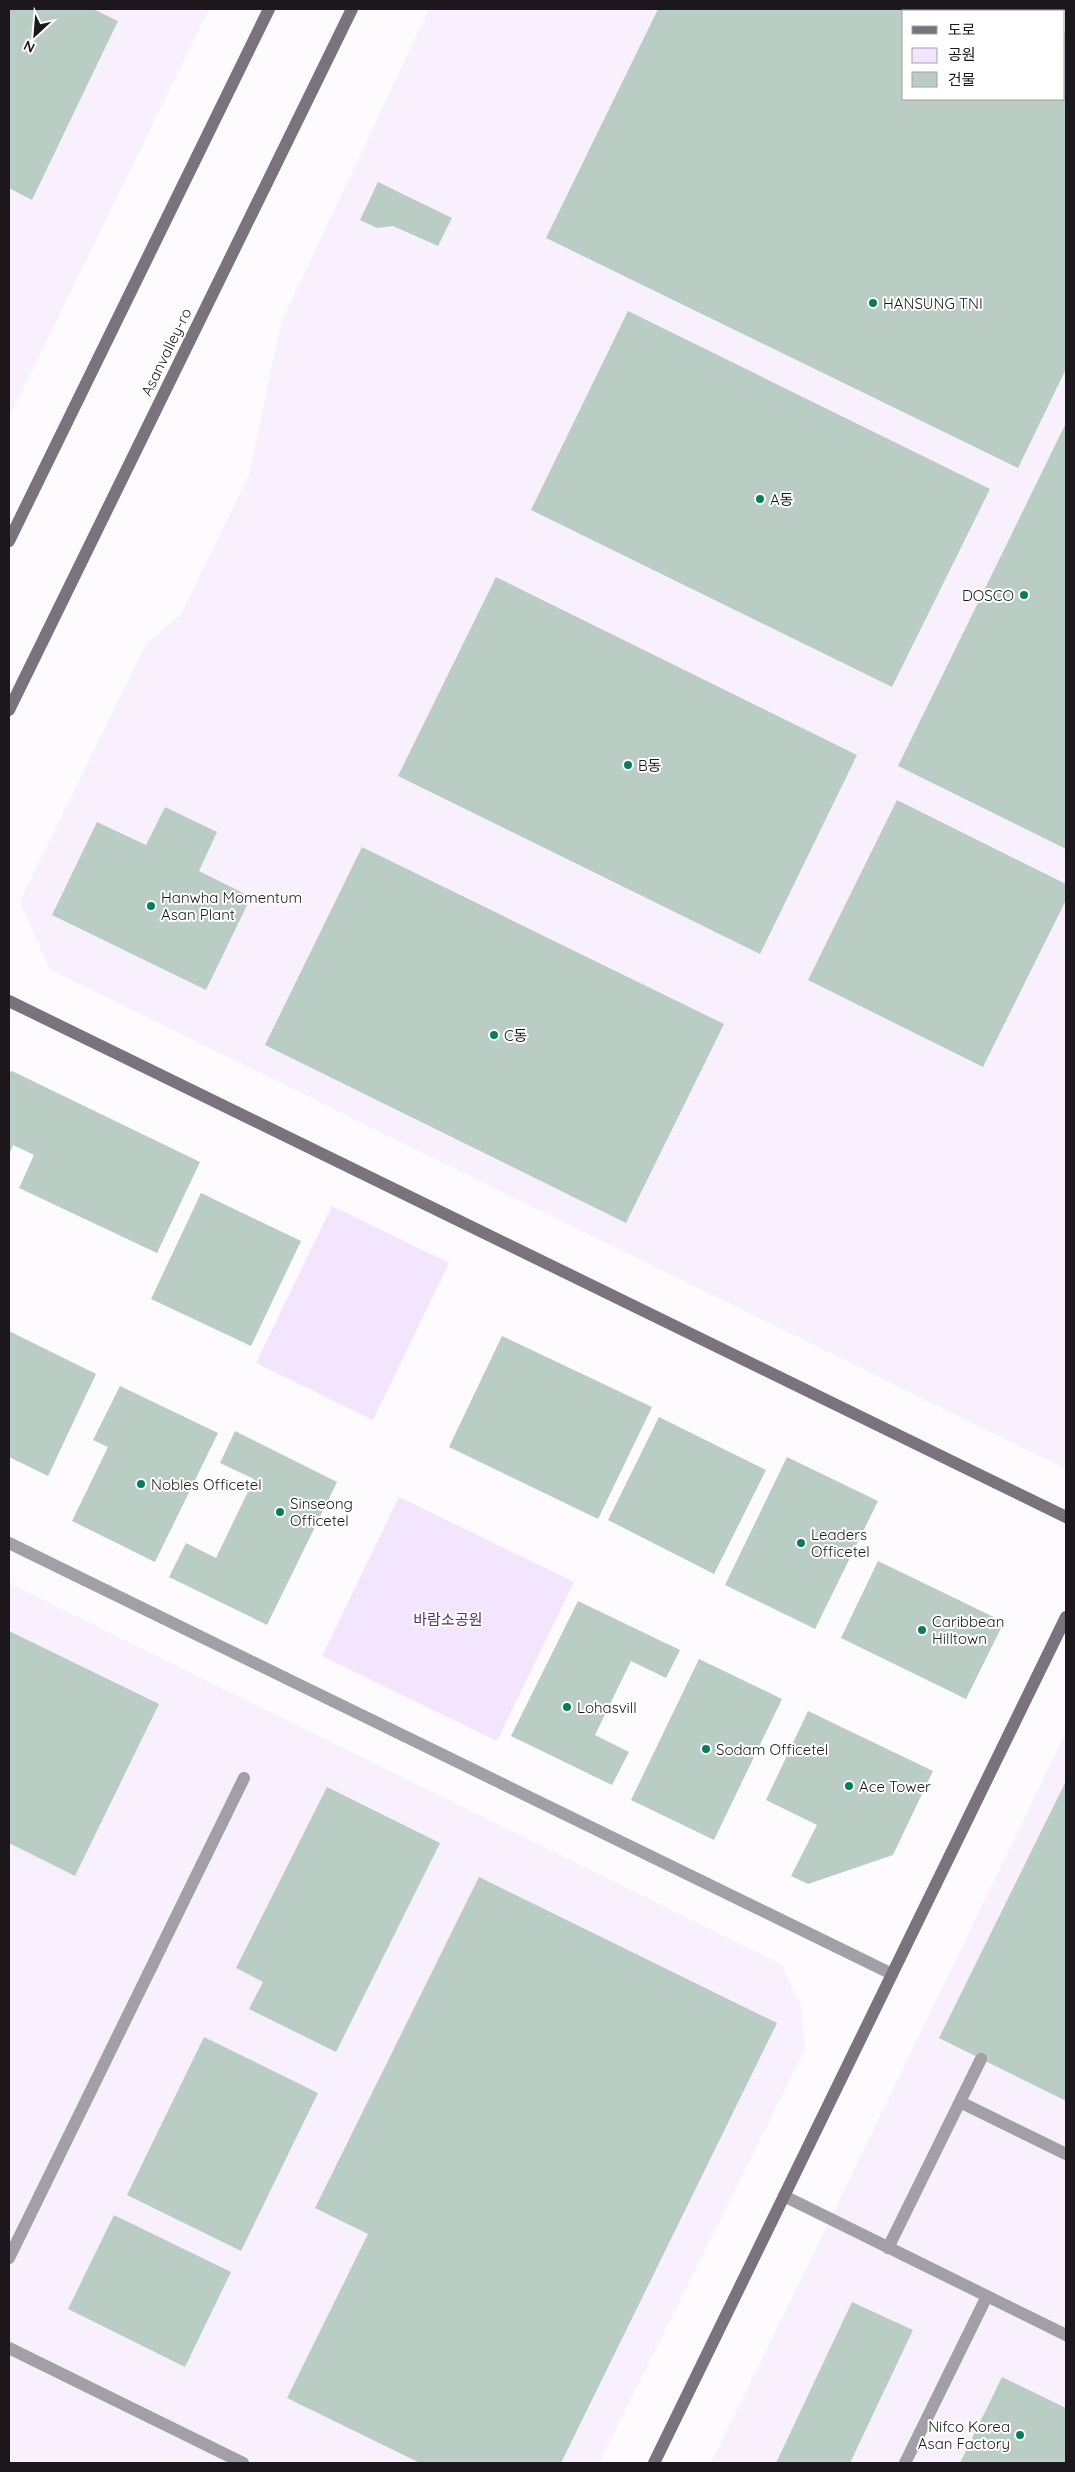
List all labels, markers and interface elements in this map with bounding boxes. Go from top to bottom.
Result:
north arrow [10,10,60,60]
legend [902,10,1065,100]
text: 도로 [948,20,976,39]
text: N [21,36,38,57]
text: 공원 [948,45,976,64]
text: 건물 [948,70,976,89]
place label: HANSUNG TNI [883,294,983,313]
marker: HANSUNG TNI [867,297,879,309]
street label: Asanvalley-ro [137,305,195,399]
place label: A동 [770,490,794,509]
marker: A동 [754,493,766,505]
place label: DOSCO [962,586,1014,605]
marker: DOSCO [1018,589,1030,601]
place label: B동 [638,756,662,775]
marker: B동 [622,759,634,771]
place label: Hanwha Momentum Asan Plant [161,888,302,924]
marker: Hanwha Momentum Asan Plant [145,900,157,912]
place label: C동 [504,1026,528,1045]
marker: C동 [488,1029,500,1041]
place label: Nobles Officetel [151,1475,262,1494]
marker: Nobles Officetel [135,1478,147,1490]
place label: Sinseong Officetel [290,1494,353,1530]
marker: Sinseong Officetel [274,1506,286,1518]
place label: Leaders Officetel [811,1525,870,1561]
marker: Leaders Officetel [795,1537,807,1549]
park label: 바람소공원 [413,1610,483,1629]
place label: Caribbean Hilltown [932,1612,1004,1648]
marker: Caribbean Hilltown [916,1624,928,1636]
place label: Lohasvill [577,1698,637,1717]
marker: Lohasvill [561,1701,573,1713]
place label: Sodam Officetel [716,1740,828,1759]
marker: Sodam Officetel [700,1743,712,1755]
place label: Ace Tower [859,1777,931,1796]
marker: Ace Tower [843,1780,855,1792]
place label: Nifco Korea Asan Factory [918,2417,1010,2453]
marker: Nifco Korea Asan Factory [1014,2429,1026,2441]

